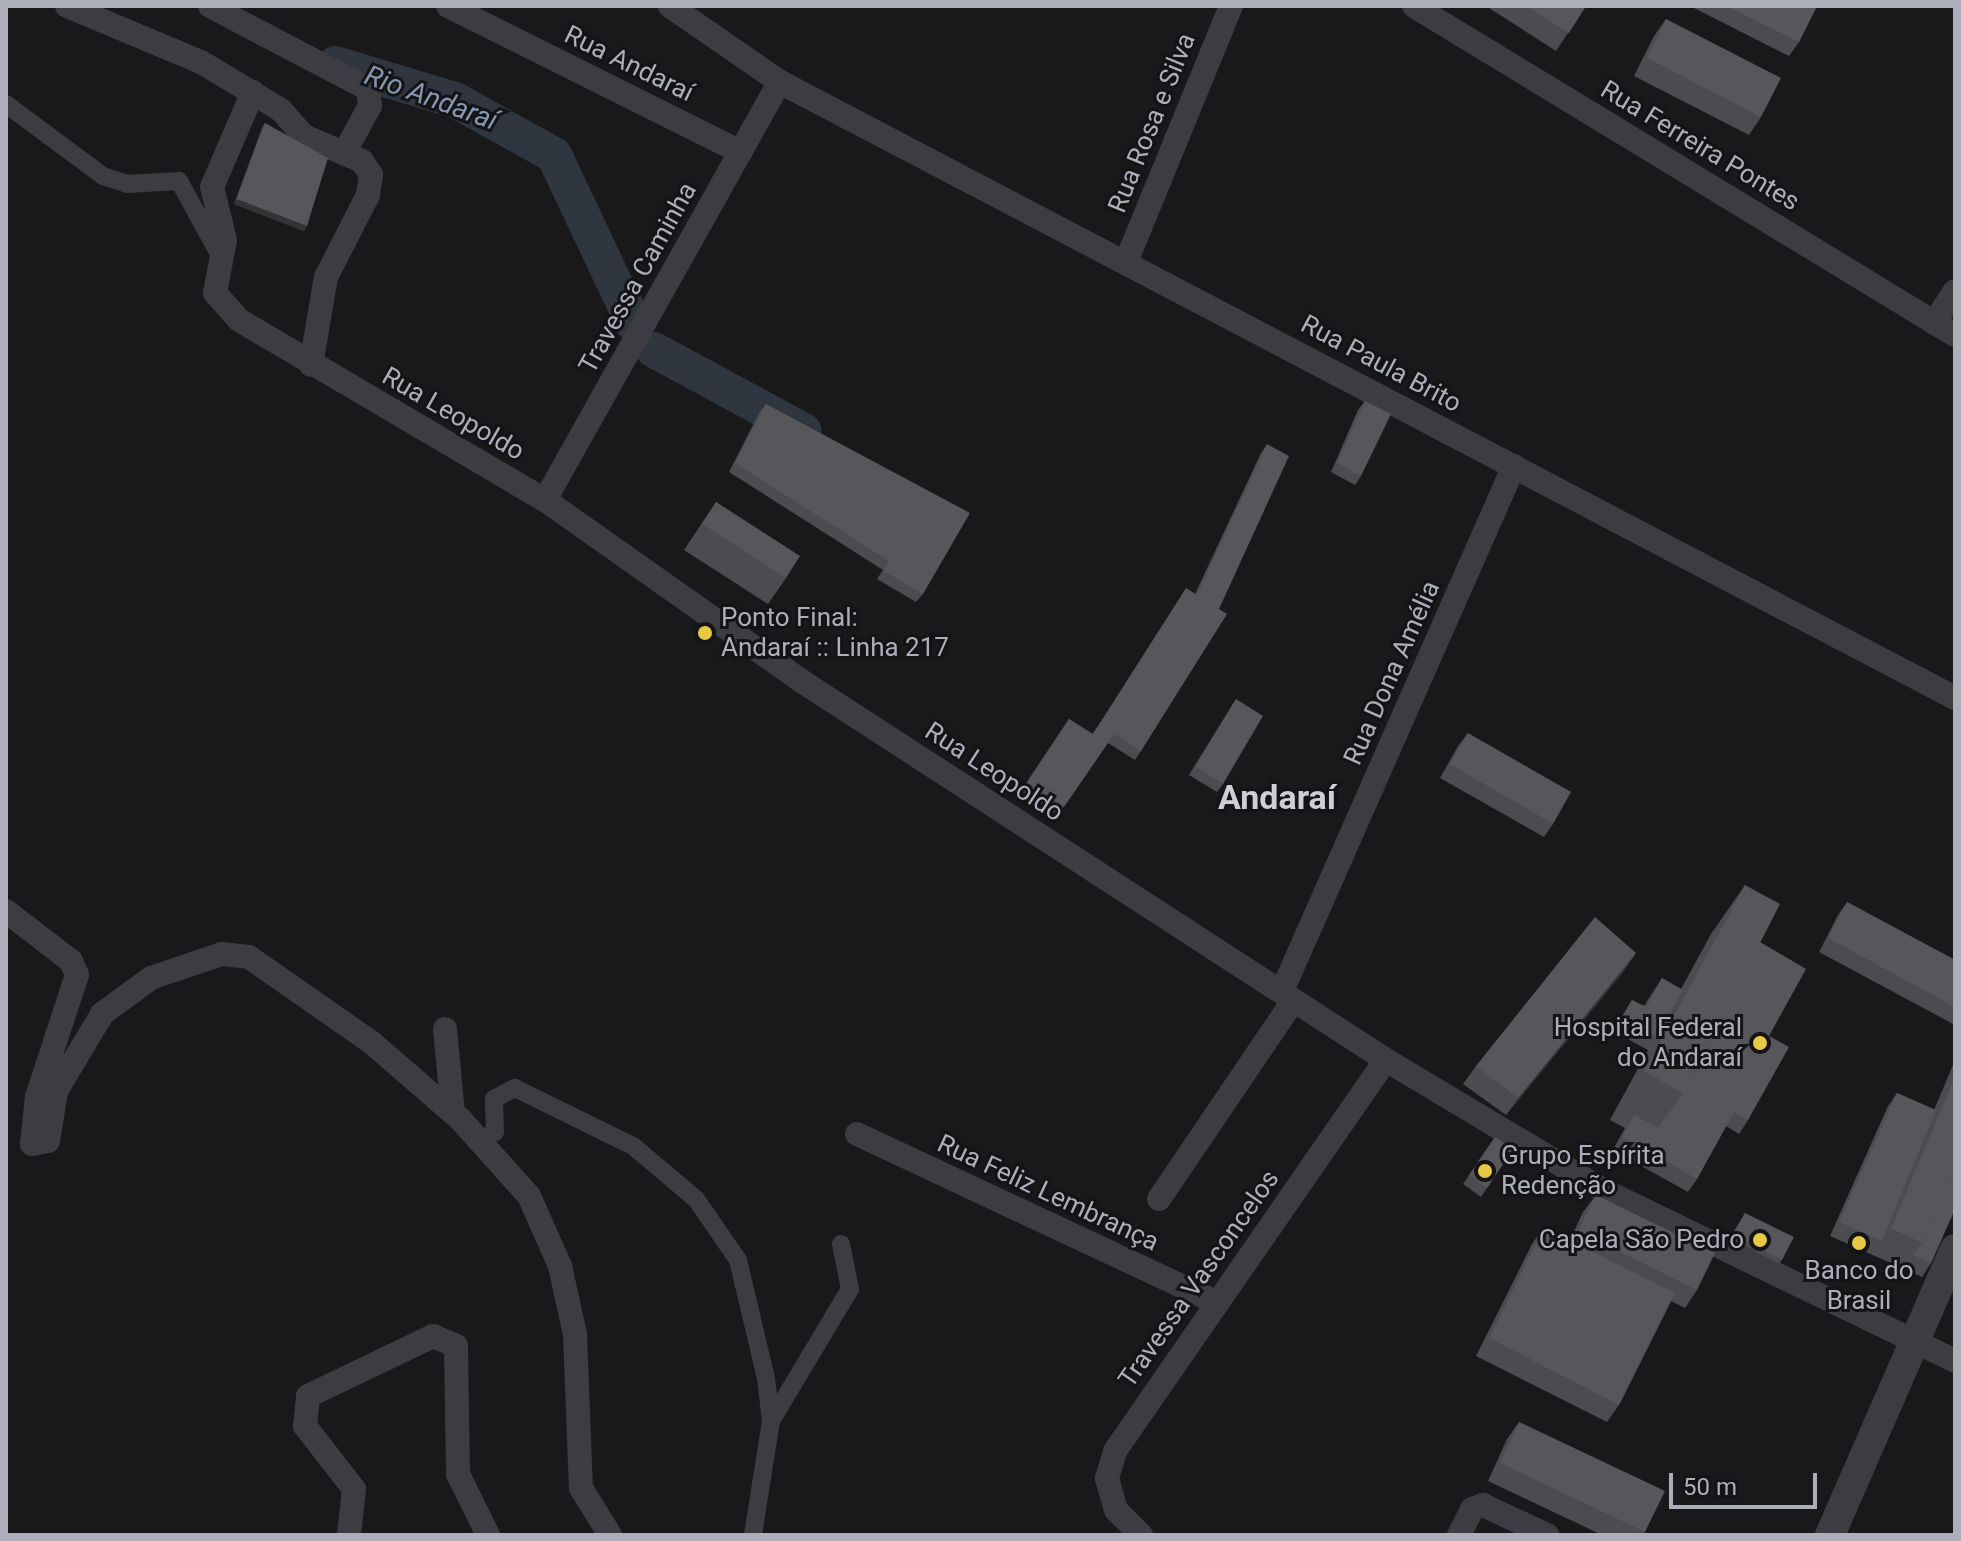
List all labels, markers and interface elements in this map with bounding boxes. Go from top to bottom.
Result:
street label: Rua Andaraí [559,19,699,109]
street label: Rua Rosa e Silva [1102,29,1202,217]
water label: Rio Andaraí [360,58,502,138]
street label: Rua Ferreira Pontes [1595,74,1805,218]
street label: Travessa Caminha [573,177,703,379]
street label: Rua Paula Brito [1296,309,1466,419]
street label: Rua Leopoldo [376,361,530,467]
street label: Rua Dona Amélia [1337,576,1447,770]
place label: Ponto Final: Andaraí :: Linha 217 [721,602,949,664]
marker: Ponto Final: Andaraí :: Linha 217 [696,624,714,642]
street label: Rua Leopoldo [919,716,1069,828]
district label: Andaraí [1218,778,1336,818]
place label: Hospital Federal do Andaraí [1554,1012,1742,1074]
marker: Hospital Federal do Andaraí [1749,1032,1771,1054]
street label: Rua Feliz Lembrança [932,1128,1164,1258]
place label: Grupo Espírita Redenção [1501,1140,1665,1202]
marker: Grupo Espírita Redenção [1476,1162,1494,1180]
street label: Travessa Vasconcelos [1112,1164,1286,1394]
place label: Capela São Pedro [1539,1224,1744,1256]
marker: Capela São Pedro [1751,1231,1769,1249]
marker: Banco do Brasil [1850,1234,1868,1252]
place label: Banco do Brasil [1804,1255,1914,1316]
scale bar [1673,1457,1821,1507]
text: 50 m [1683,1473,1737,1501]

